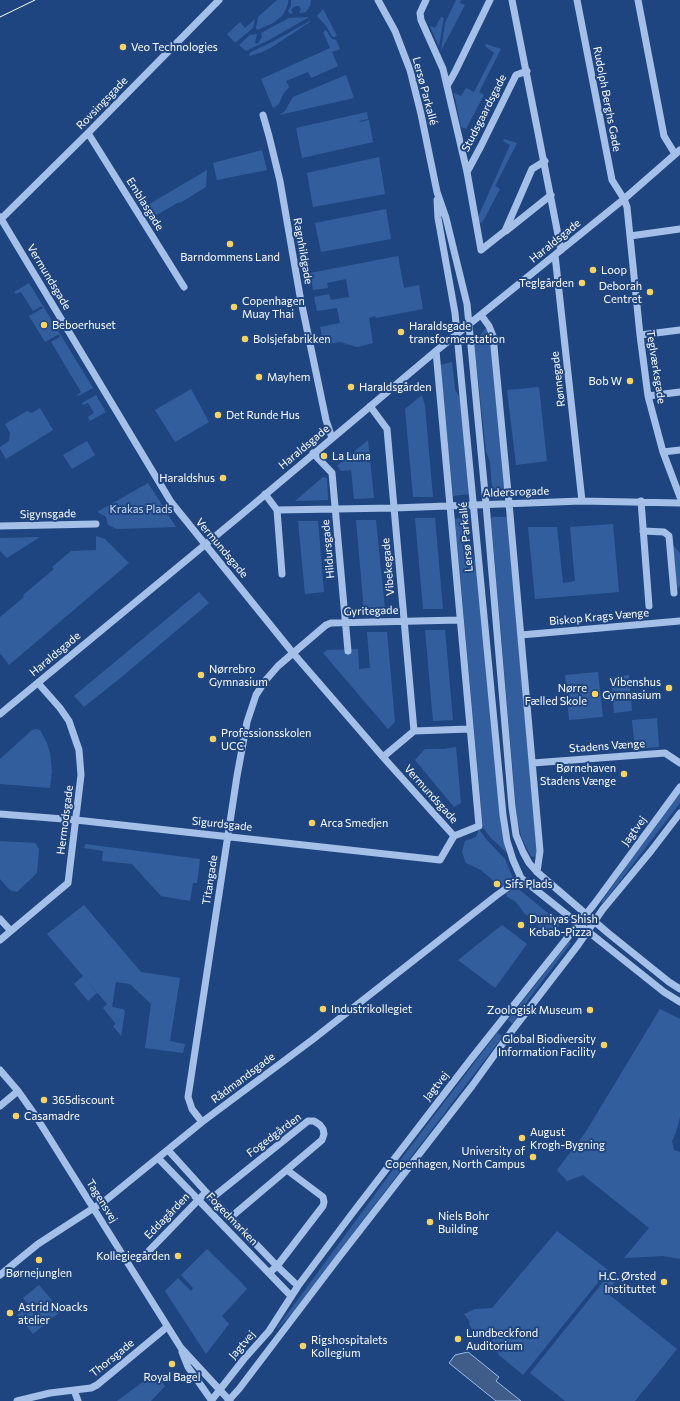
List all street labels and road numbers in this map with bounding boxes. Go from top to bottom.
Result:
street label: Rudolph Berghs Gade [590,45,624,153]
street label: Lersø Parkallé [410,55,440,127]
street label: Studsgaardsgade [459,72,509,154]
street label: Rovsingsgade [74,74,130,132]
street label: Emblasgade [124,175,166,233]
street label: Haraldsgade [527,216,583,266]
street label: Ragnhildgade [291,217,315,285]
street label: Vermundsgade [24,242,74,312]
street label: Teglværksgade [644,329,668,405]
street label: Rønnegade [548,351,568,407]
street label: Haraldsgade [276,422,332,472]
street label: Aldersrogade [483,484,549,500]
street label: Lersø Parkallé [456,501,476,573]
street label: Sigynsgade [20,507,76,521]
street label: Vermundsgade [193,515,251,581]
street label: Hildursgade [319,519,337,579]
street label: Vibekegade [379,538,397,596]
street label: Gyritegade [343,603,399,619]
street label: Biskop Krags Vænge [549,606,649,628]
street label: Haraldsgade [27,629,83,679]
street label: Stadens Vænge [569,737,645,755]
street label: Vermundsgade [401,762,461,826]
street label: Hermodsgade [54,785,76,855]
street label: Sigurdsgade [191,814,253,834]
street label: Jagtvej [619,814,649,848]
street label: Titangade [200,854,220,906]
street label: Rådmandsgade [209,1050,277,1106]
street label: Jagtvej [420,1069,452,1103]
street label: Fogedgården [244,1110,304,1160]
street label: Tagensvej [83,1177,121,1225]
street label: Eddagården [142,1190,192,1242]
street label: Fogedmarken [204,1190,260,1248]
street label: Jagtvej [226,1328,258,1362]
street label: Thorsgade [87,1336,137,1380]

